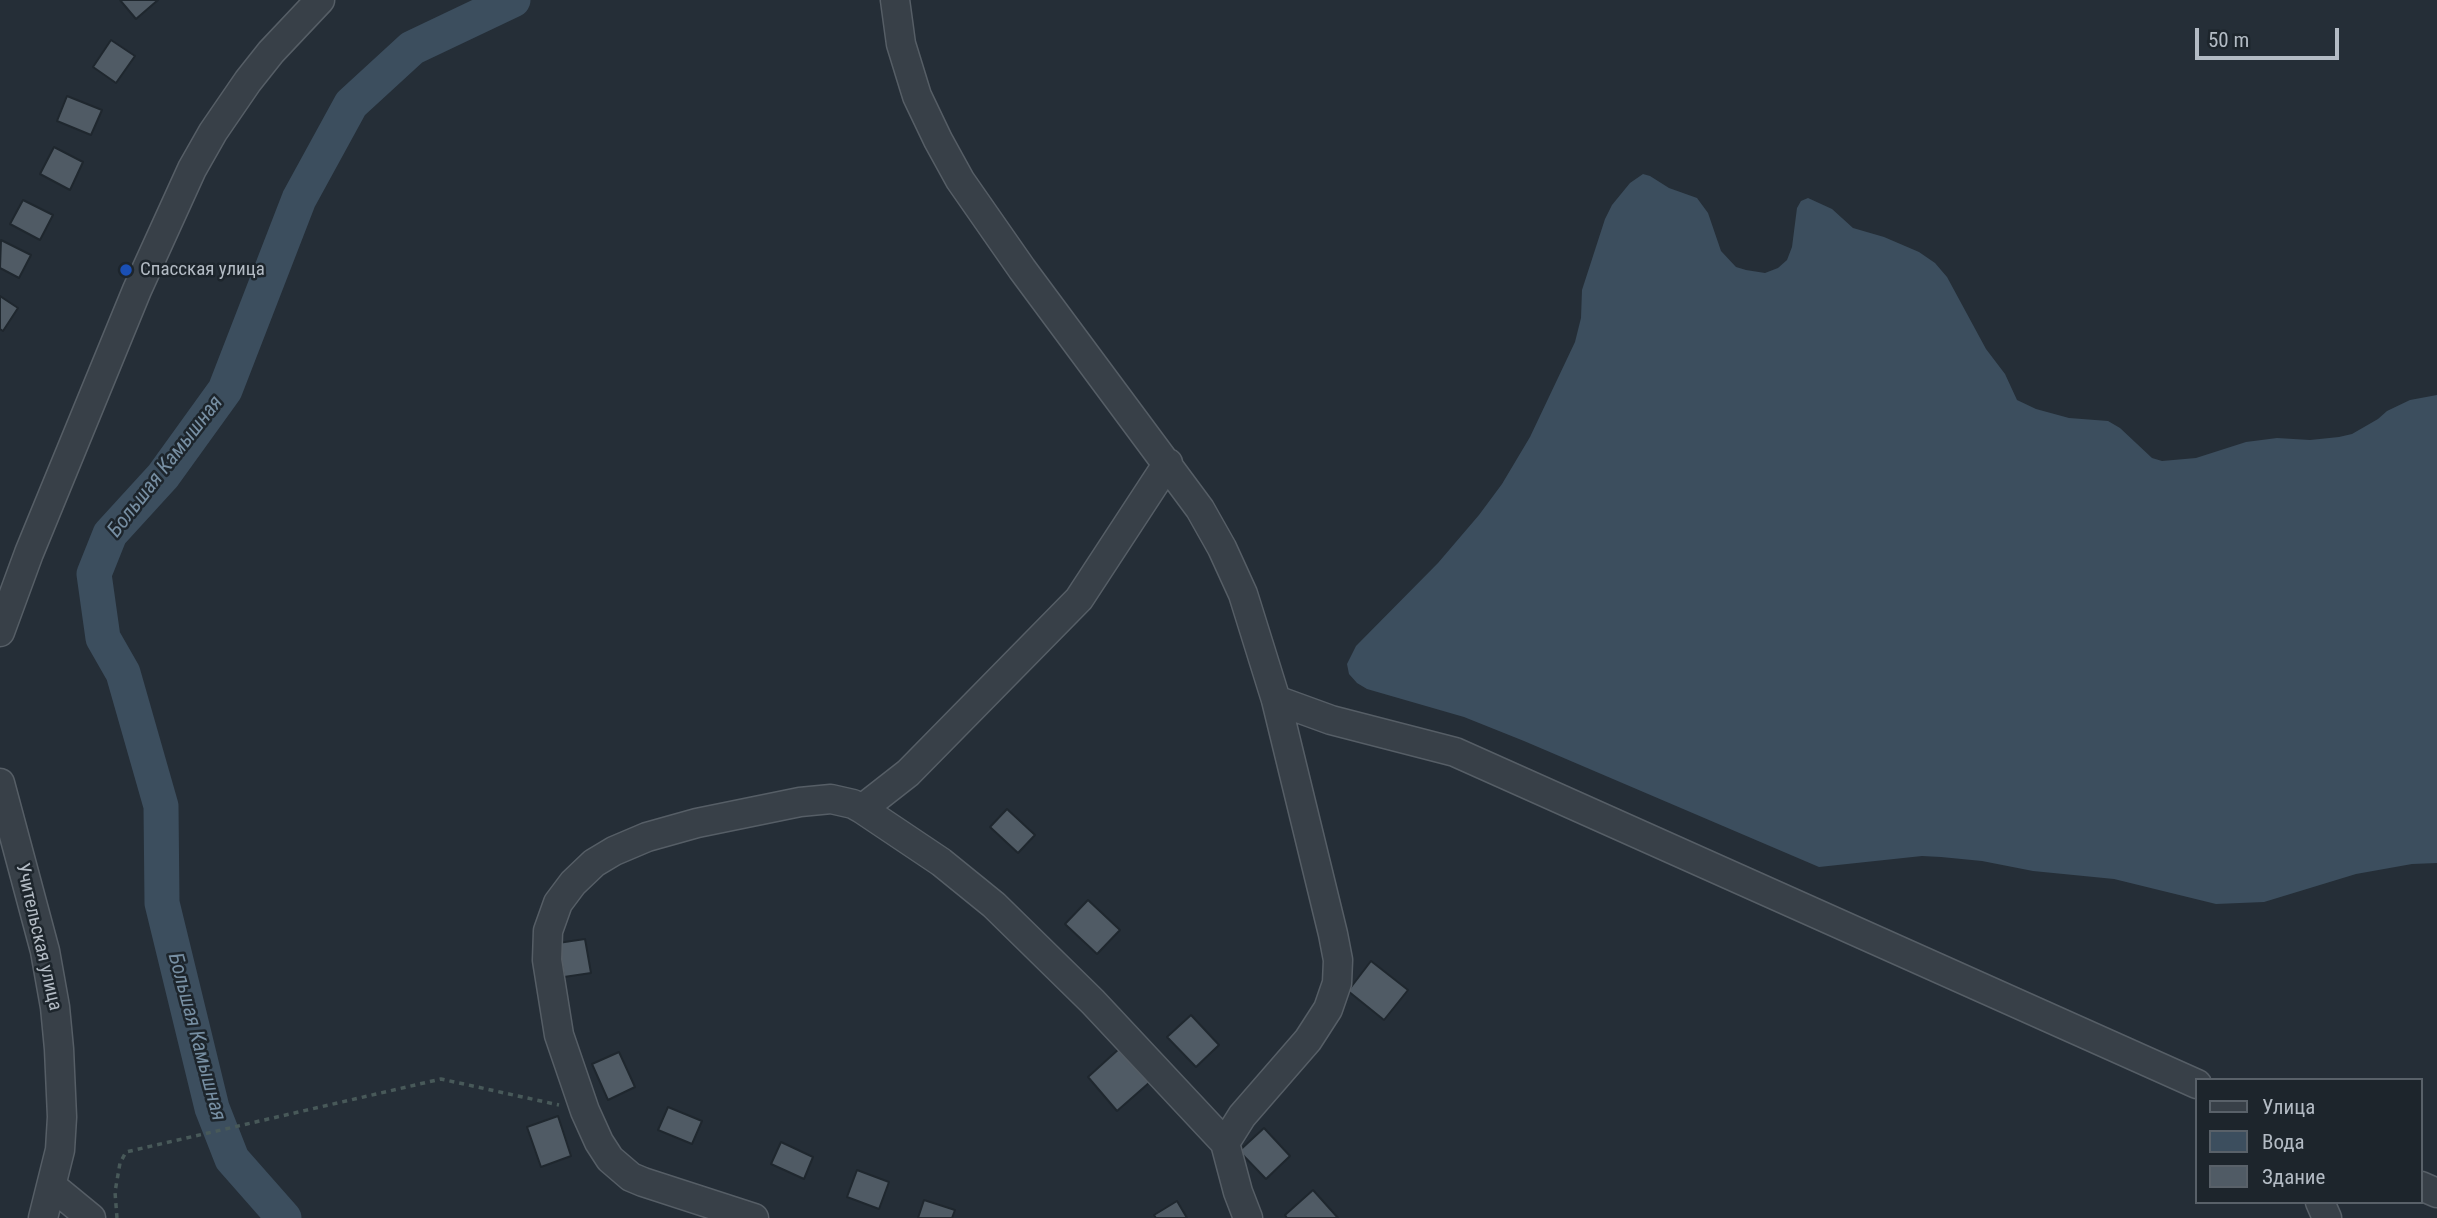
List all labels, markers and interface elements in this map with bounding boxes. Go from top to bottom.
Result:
scale bar [2199,14,2342,58]
text: 50 m [2208,28,2249,52]
place label: Спасская улица [140,259,265,281]
marker: Спасская улица [118,262,134,278]
water label: Большая Камышная [103,391,229,543]
street label: Учительская улица [10,861,66,1013]
water label: Большая Камышная [161,950,231,1124]
legend [2196,1078,2423,1204]
text: Улица [2262,1095,2315,1119]
text: Вода [2262,1130,2305,1154]
text: Здание [2262,1165,2325,1189]

